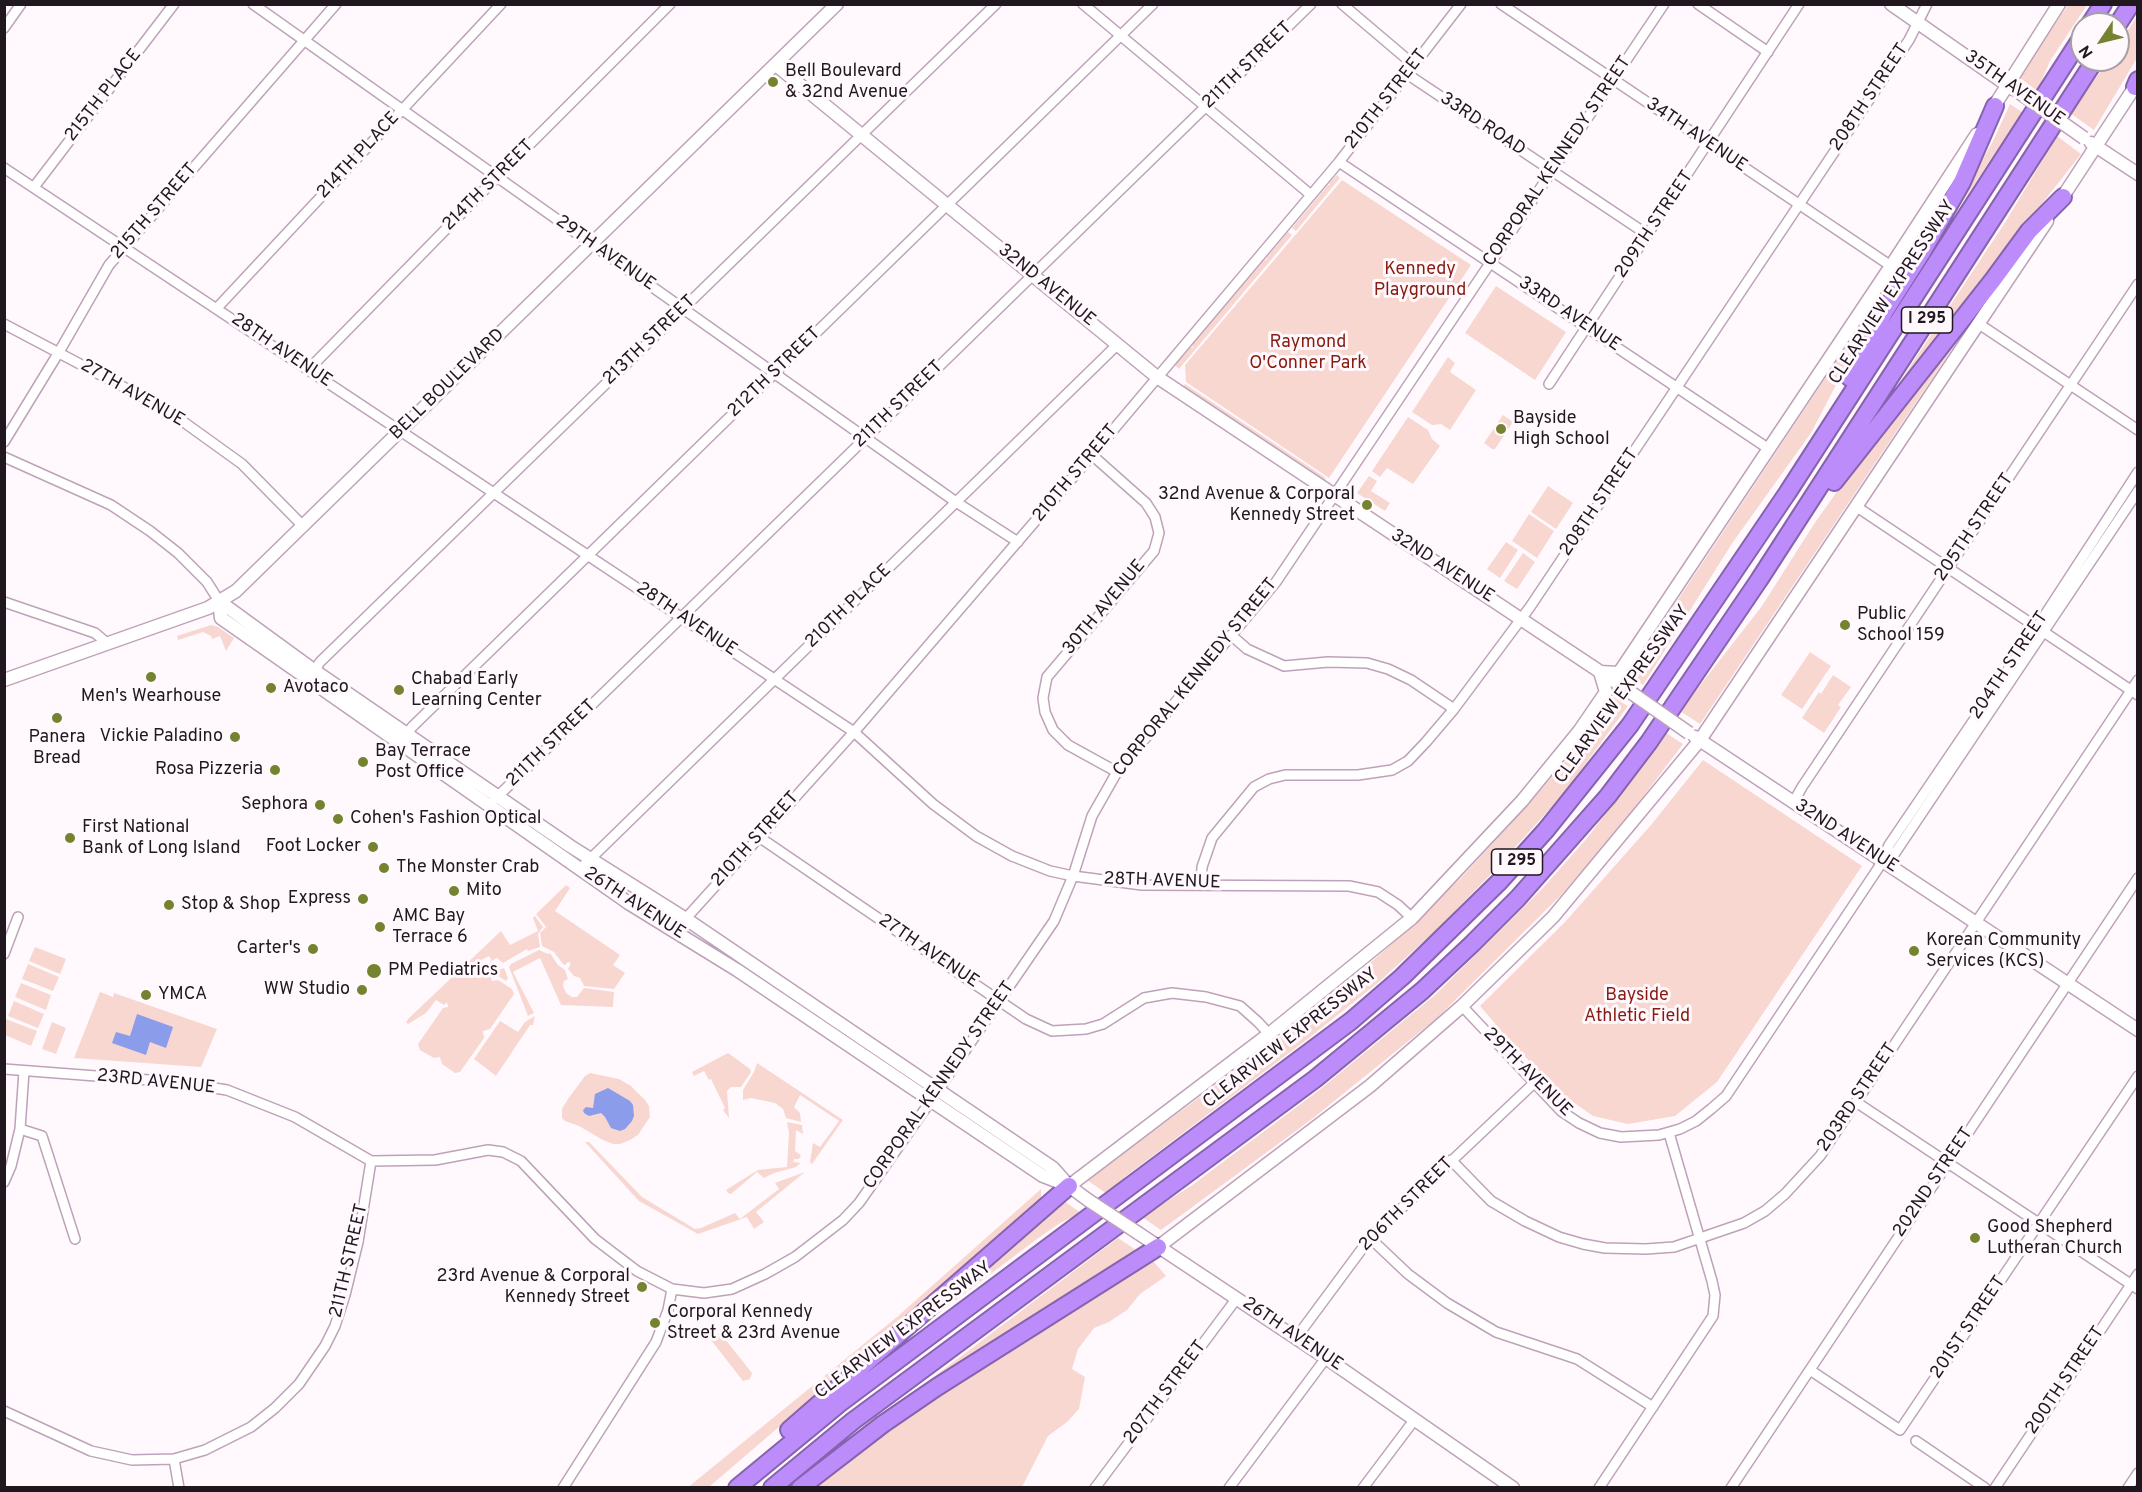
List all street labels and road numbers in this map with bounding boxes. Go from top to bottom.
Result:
street label: 211TH STREET [1199,18,1297,114]
street label: 208TH STREET [1826,40,1914,156]
street label: 215TH PLACE [61,46,147,146]
street label: 210TH STREET [1341,46,1433,154]
street label: 35TH AVENUE [1960,46,2068,132]
street label: CORPORAL KENNEDY STREET [1479,53,1637,271]
street label: 33RD ROAD [1435,89,1529,161]
street label: 34TH AVENUE [1641,94,1751,178]
street label: 214TH PLACE [313,108,405,204]
street label: 214TH STREET [439,136,539,236]
street label: 215TH STREET [107,159,203,265]
street label: 209TH STREET [1611,167,1699,283]
street label: CLEARVIEW EXPRESSWAY [1825,197,1961,389]
street label: 29TH AVENUE [551,212,659,296]
street label: 32ND AVENUE [993,240,1099,332]
street label: 33RD AVENUE [1514,273,1624,357]
street label: 213TH STREET [599,291,701,391]
road number: I 295 [1902,307,1952,333]
street label: 28TH AVENUE [226,309,336,393]
street label: 212TH STREET [724,323,826,423]
street label: BELL BOULEVARD [386,325,510,445]
street label: 27TH AVENUE [76,355,188,433]
street label: 211TH STREET [850,357,948,453]
street label: 210TH STREET [1029,421,1123,527]
street label: 208TH STREET [1556,445,1644,561]
street label: 205TH STREET [1931,470,2019,586]
street label: 32ND AVENUE [1386,525,1498,609]
street label: 30TH AVENUE [1059,556,1151,660]
street label: 210TH PLACE [801,561,897,653]
street label: CORPORAL KENNEDY STREET [1109,575,1283,781]
street label: 28TH AVENUE [631,578,741,662]
street label: CLEARVIEW EXPRESSWAY [1551,601,1695,789]
street label: 204TH STREET [1966,608,2054,724]
street label: 211TH STREET [503,696,601,792]
street label: 210TH STREET [708,788,804,892]
street label: 32ND AVENUE [1790,795,1902,879]
road number: I 295 [1492,849,1543,875]
street label: 26TH AVENUE [579,863,689,945]
street label: 28TH AVENUE [1103,869,1221,895]
street label: 27TH AVENUE [874,910,982,994]
street label: CLEARVIEW EXPRESSWAY [1199,964,1383,1114]
street label: CORPORAL KENNEDY STREET [860,978,1020,1194]
street label: 29TH AVENUE [1478,1024,1576,1122]
street label: 203RD STREET [1814,1040,1902,1156]
street label: 23RD AVENUE [96,1066,216,1100]
street label: 202ND STREET [1889,1124,1979,1242]
street label: 206TH STREET [1355,1153,1459,1257]
street label: 211TH STREET [326,1202,374,1320]
street label: CLEARVIEW EXPRESSWAY [811,1258,997,1404]
street label: 201ST STREET [1927,1273,2011,1383]
street label: 26TH AVENUE [1238,1293,1346,1377]
street label: 200TH STREET [2022,1323,2110,1439]
street label: 207TH STREET [1120,1337,1212,1449]

